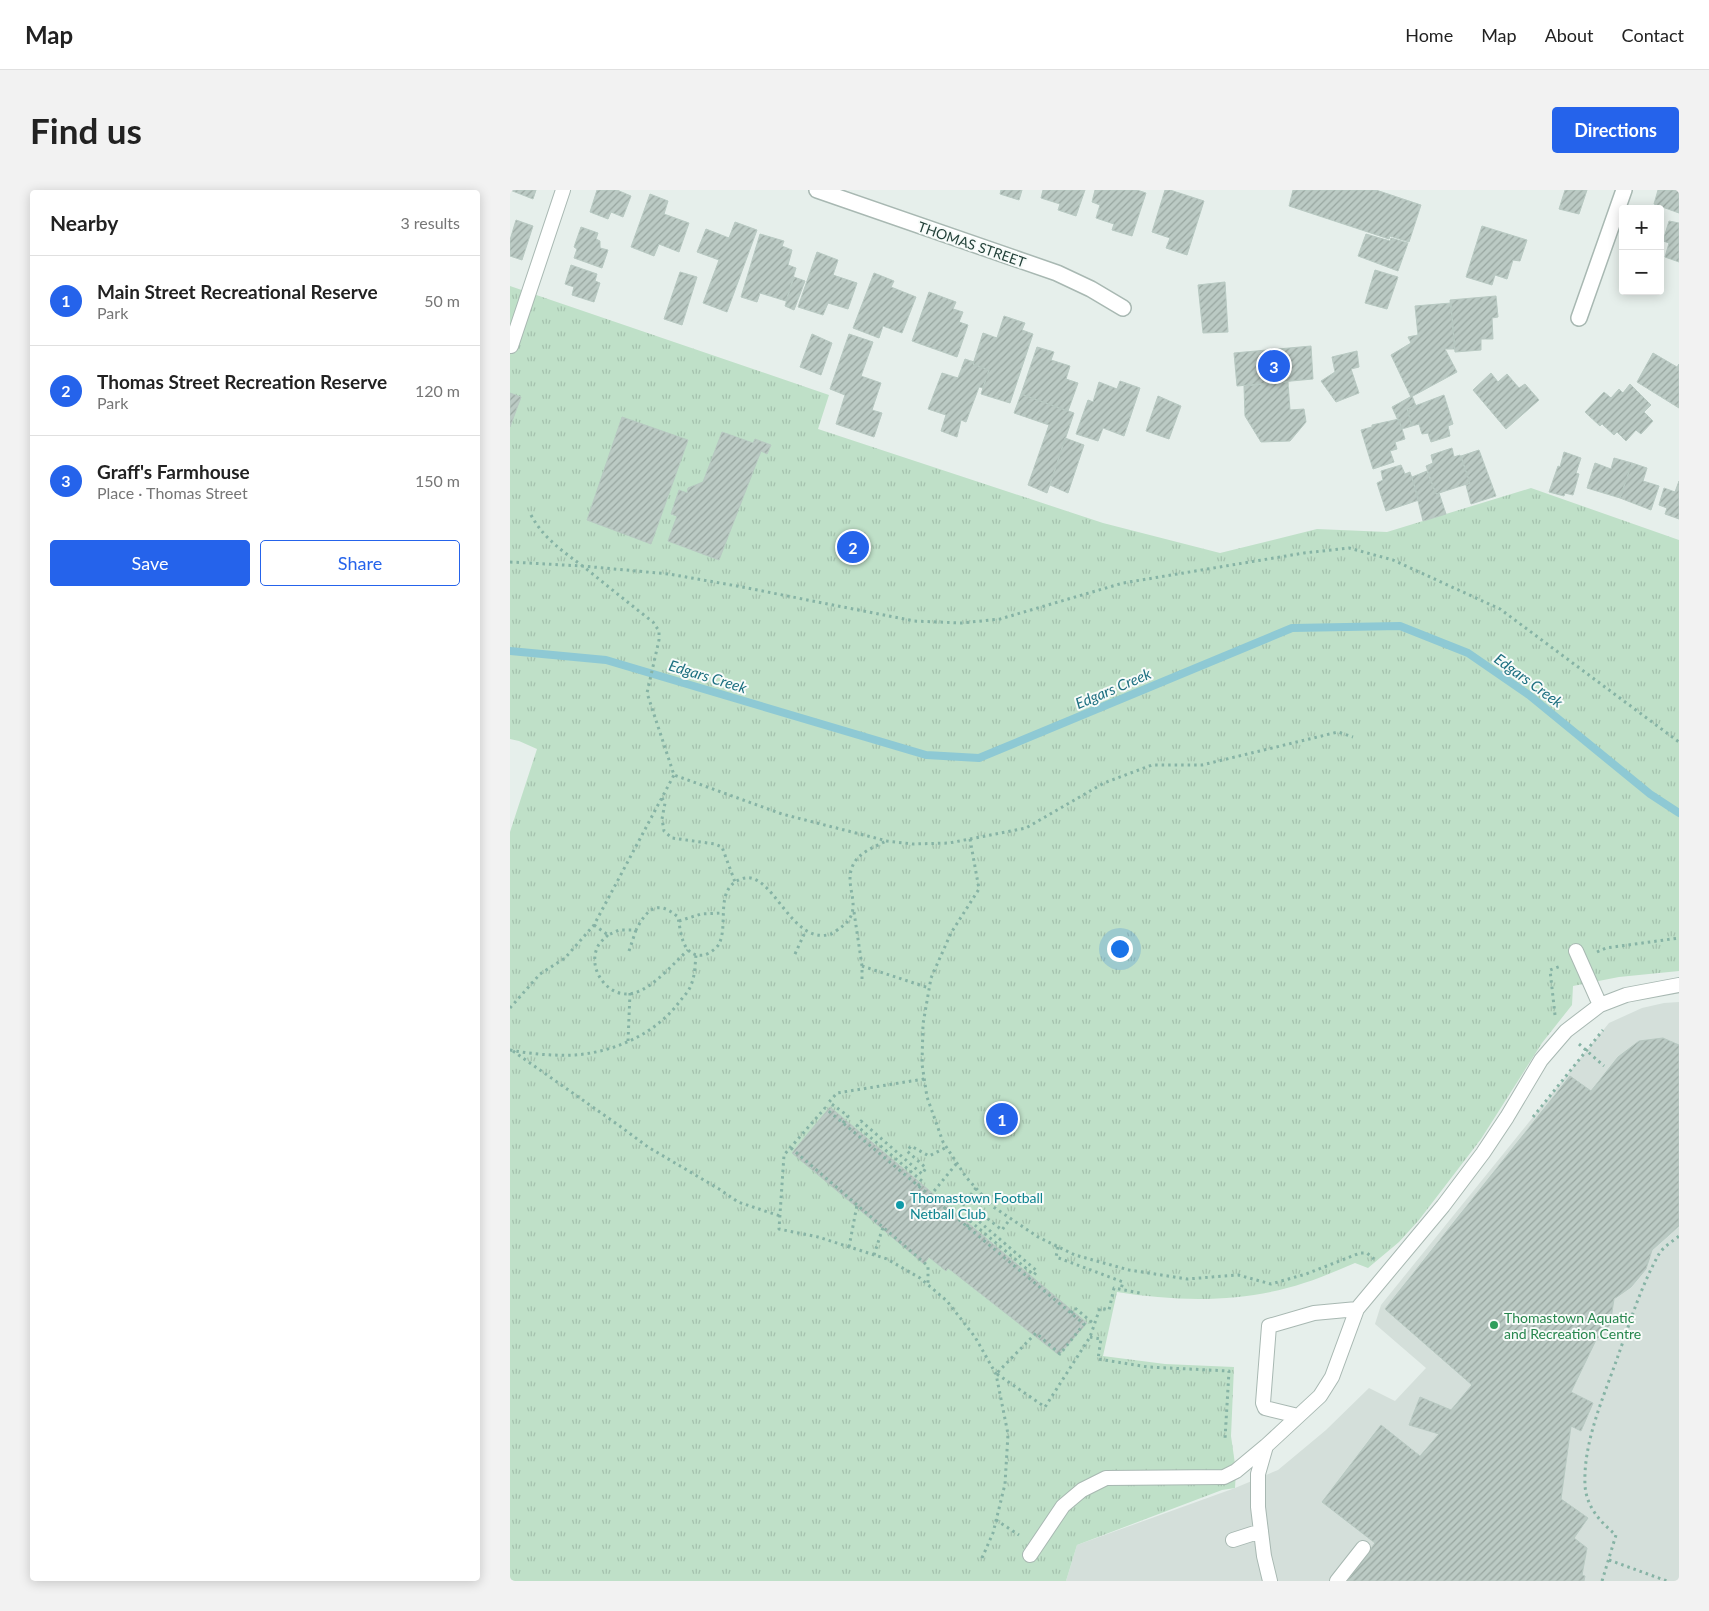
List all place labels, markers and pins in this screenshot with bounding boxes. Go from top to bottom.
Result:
pin: 3 [1258,347,1290,385]
pin: 2 [837,528,869,566]
pin: 1 [986,1100,1018,1138]
place label: Thomastown Football Netball Club [910,1189,1043,1222]
marker: Thomastown Football Netball Club [894,1199,906,1211]
place label: Thomastown Aquatic and Recreation Centre [1504,1309,1641,1342]
marker: Thomastown Aquatic and Recreation Centre [1488,1319,1500,1331]

